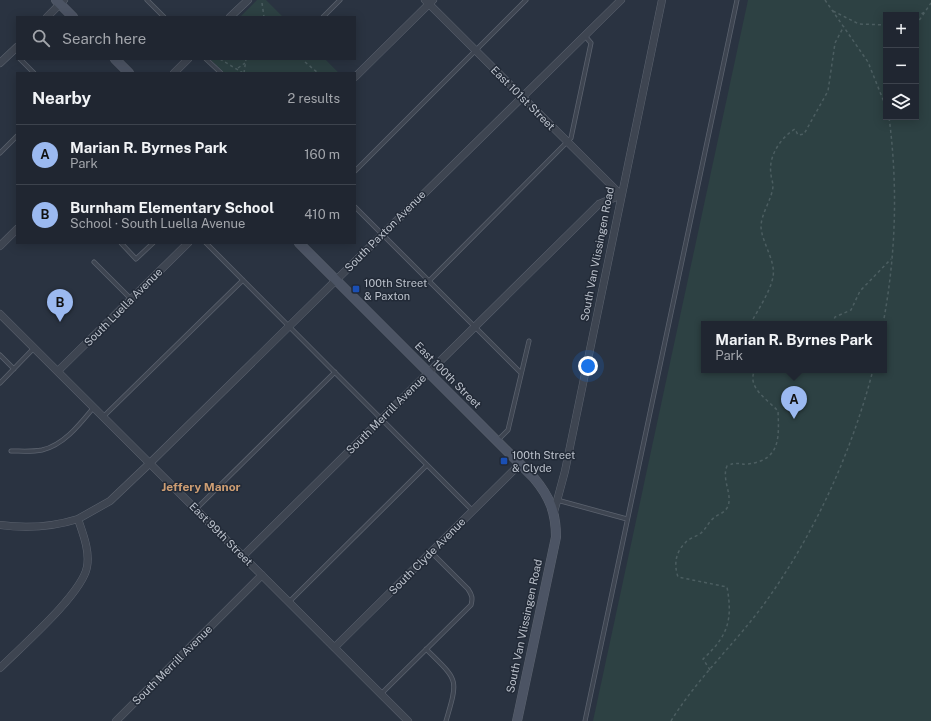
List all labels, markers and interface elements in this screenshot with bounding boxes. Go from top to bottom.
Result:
map controls [883,12,919,120]
button: + [883,12,919,48]
search box [16,16,356,60]
icon: search [30,27,52,49]
text: Search here [62,30,146,47]
button: − [883,48,919,84]
street label: East 101st Street [489,64,557,132]
button: layers [883,84,919,120]
text: Nearby [32,88,91,108]
text: 2 results [288,91,340,106]
text: Marian R. Byrnes Park [70,139,228,156]
text: A [40,147,50,162]
text: 160 m [304,147,340,162]
text: Park [70,156,98,171]
street label: South Van Vlissingen Road [578,186,616,322]
street label: South Paxton Avenue [342,188,428,274]
text: Burnham Elementary School [70,199,274,216]
text: B [41,207,49,222]
text: 410 m [304,207,340,222]
text: School · South Luella Avenue [70,216,245,231]
street label: South Luella Avenue [82,266,164,348]
place label: 100th Street & Paxton [364,277,427,302]
marker: 100th Street & Paxton [351,284,361,294]
pin: B [47,289,73,322]
popup [701,321,887,373]
text: Marian R. Byrnes Park [715,331,873,348]
street label: East 100th Street [412,339,484,411]
text: Park [715,348,743,363]
your location [578,356,598,376]
street label: South Merrill Avenue [344,372,428,456]
pin: A [781,386,807,419]
place label: 100th Street & Clyde [512,449,575,474]
marker: 100th Street & Clyde [499,456,509,466]
district label: Jeffery Manor [161,480,241,494]
street label: East 99th Street [187,500,255,568]
street label: South Clyde Avenue [386,515,468,597]
street label: South Van Vlissingen Road [504,558,544,694]
street label: South Merrill Avenue [130,623,214,707]

